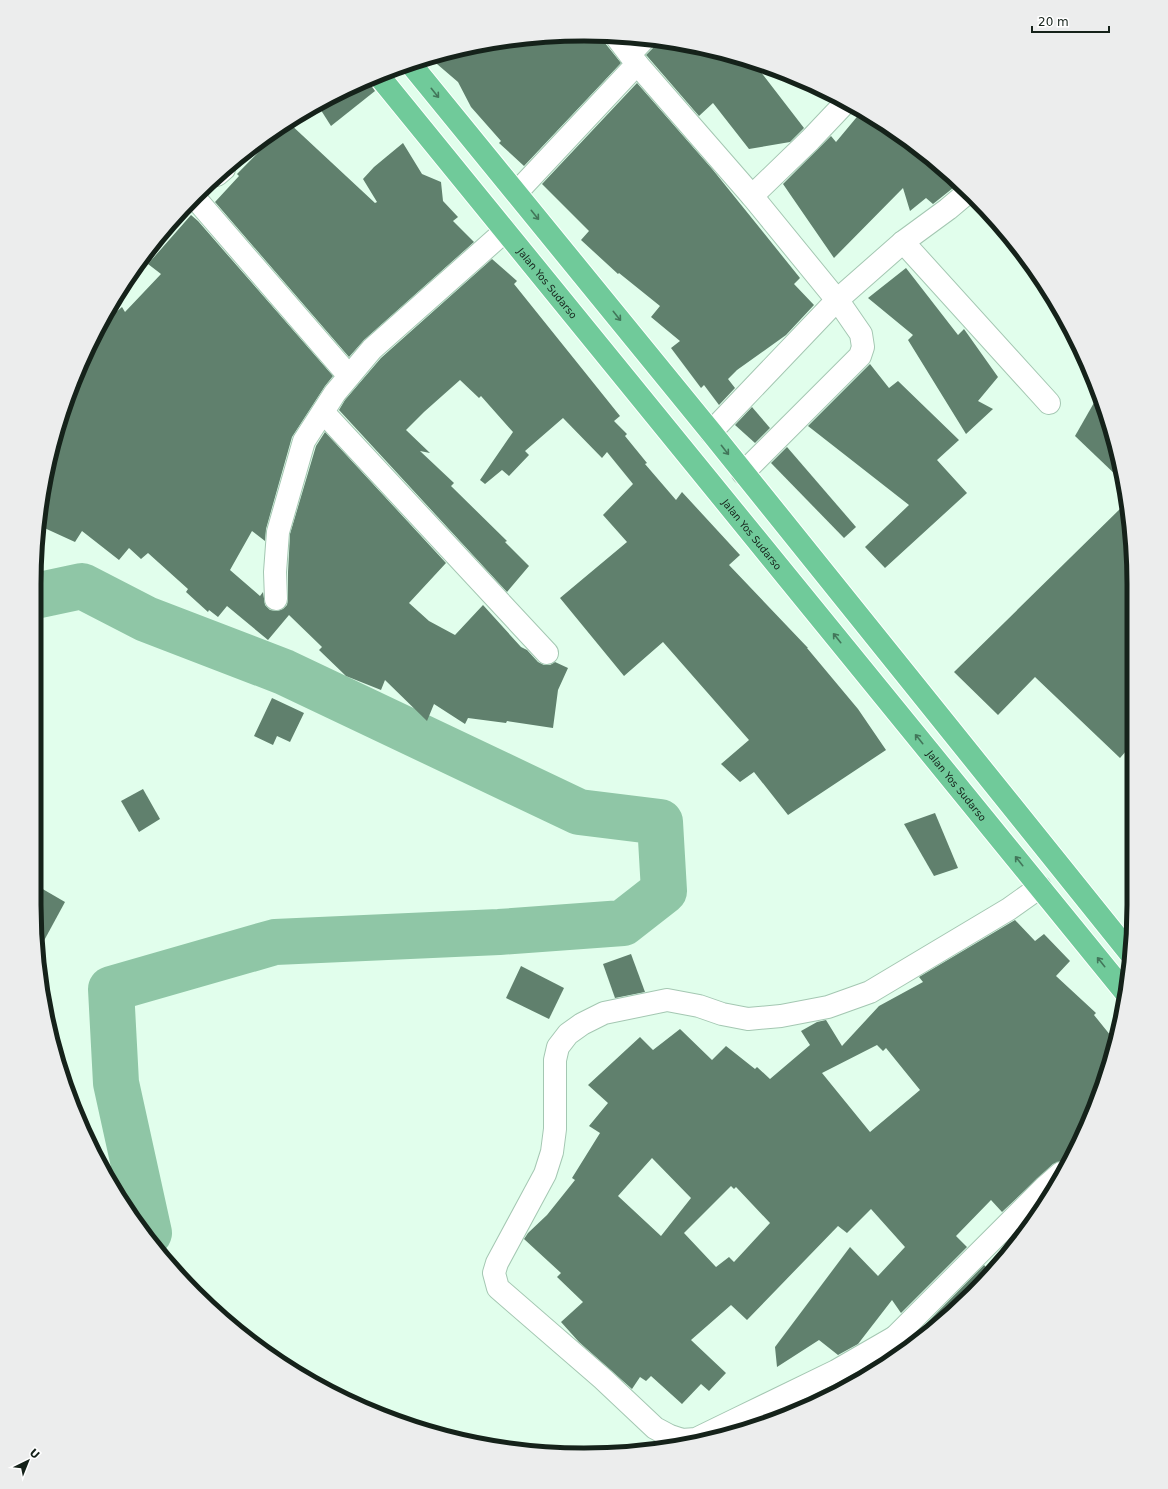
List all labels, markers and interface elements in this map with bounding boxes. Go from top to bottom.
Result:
scale bar [1032,8,1109,34]
text: 20 m [1038,15,1069,29]
one-way arrow [431,87,439,98]
one-way arrow [530,210,539,220]
street label: Jalan Yos Sudarso [515,245,579,321]
one-way arrow [612,310,621,321]
one-way arrow [721,444,729,455]
street label: Jalan Yos Sudarso [719,496,784,572]
one-way arrow [832,633,841,643]
one-way arrow [915,733,923,744]
street label: Jalan Yos Sudarso [924,748,988,823]
one-way arrow [1014,856,1023,867]
one-way arrow [1096,957,1105,967]
north arrow [8,1441,48,1481]
text: U [27,1446,42,1462]

